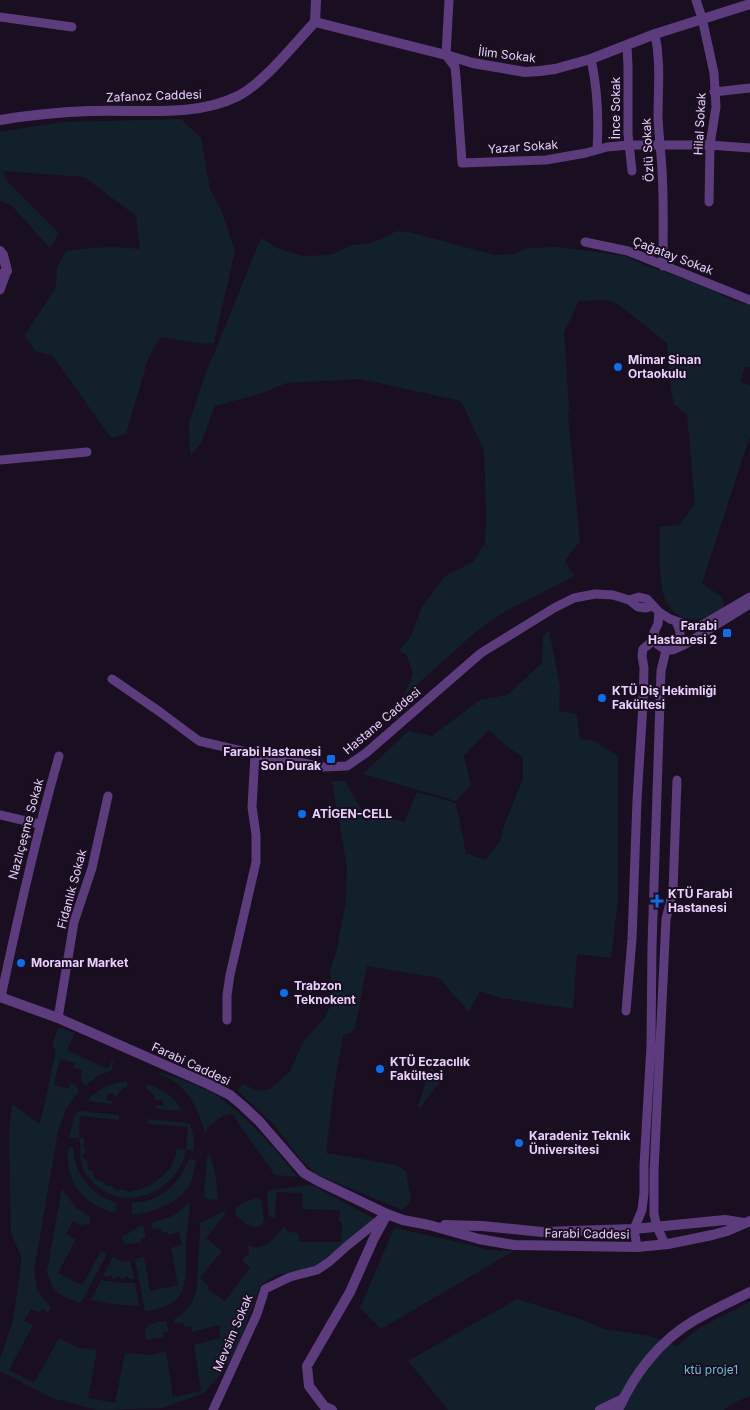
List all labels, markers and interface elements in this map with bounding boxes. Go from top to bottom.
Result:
street label: İlim Sokak [477,44,537,66]
street label: İnce Sokak [608,76,623,139]
street label: Zafanoz Caddesi [106,86,202,105]
street label: Hilal Sokak [690,92,709,156]
street label: Özlü Sokak [638,117,657,182]
street label: Yazar Sokak [487,137,559,156]
street label: Çağatay Sokak [631,233,716,278]
place label: Mimar Sinan Ortaokulu [628,352,701,381]
marker: Mimar Sinan Ortaokulu [612,361,624,373]
place label: Farabi Hastanesi 2 [648,618,717,647]
marker: Farabi Hastanesi 2 [721,627,733,639]
place label: KTÜ Diş Hekimliği Fakültesi [612,683,716,712]
street label: Hastane Caddesi [340,684,424,757]
marker: KTÜ Diş Hekimliği Fakültesi [596,692,608,704]
place label: Farabi Hastanesi Son Durak [223,744,321,773]
marker: Farabi Hastanesi Son Durak [325,753,337,765]
street label: Nazlıçeşme Sokak [5,776,46,881]
place label: ATİGEN-CELL [312,806,392,821]
marker: ATİGEN-CELL [296,808,308,820]
street label: Fidanlık Sokak [54,847,89,930]
place label: KTÜ Farabi Hastanesi [668,886,733,915]
marker: KTÜ Farabi Hastanesi [650,894,664,908]
place label: Moramar Market [31,955,129,970]
marker: Moramar Market [15,957,27,969]
place label: Trabzon Teknokent [294,978,356,1007]
marker: Trabzon Teknokent [278,987,290,999]
street label: Farabi Caddesi [150,1039,233,1088]
place label: KTÜ Eczacılık Fakültesi [390,1054,470,1083]
marker: KTÜ Eczacılık Fakültesi [374,1063,386,1075]
place label: Karadeniz Teknik Üniversitesi [529,1128,630,1157]
marker: Karadeniz Teknik Üniversitesi [513,1137,525,1149]
street label: Farabi Caddesi [544,1225,630,1242]
street label: Mevsim Sokak [210,1292,256,1374]
park label: ktü proje1 [684,1362,738,1377]

